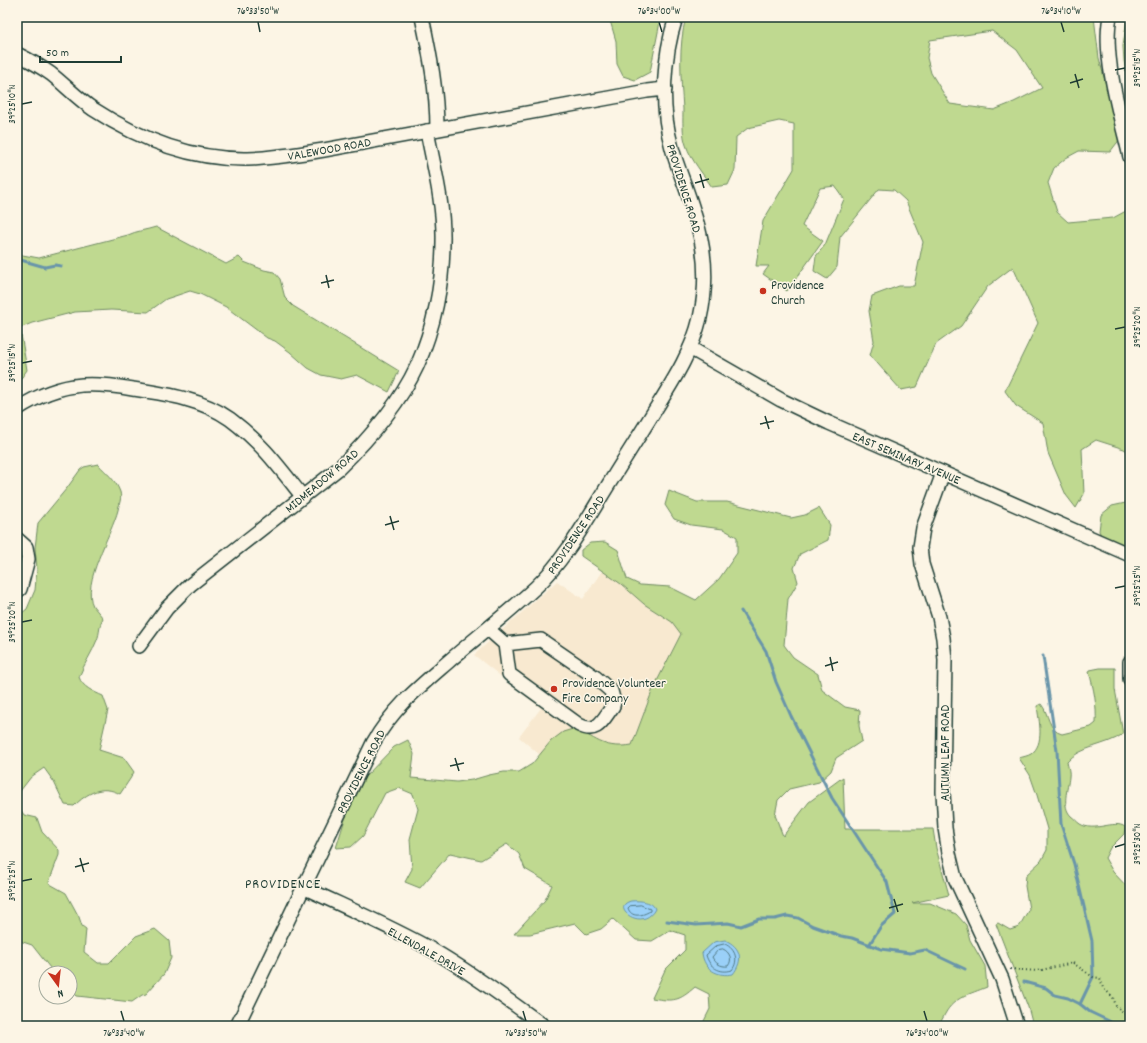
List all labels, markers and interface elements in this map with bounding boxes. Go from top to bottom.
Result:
text: 76°33'50"W [237,5,279,19]
text: 76°34'00"W [638,5,681,19]
text: 76°34'10"W [1041,5,1081,19]
scale bar [40,38,121,64]
text: 50 m [46,45,69,62]
text: 39°25'15"N [1131,49,1145,87]
text: 39°25'10"N [6,84,20,124]
street label: VALEWOOD ROAD [286,134,373,167]
street label: PROVIDENCE ROAD [660,142,705,236]
place label: Providence Church [771,277,824,311]
marker: Providence Church [758,286,768,296]
text: 39°25'20"N [1131,306,1145,348]
text: 39°25'15"N [6,344,20,382]
street label: EAST SEMINARY AVENUE [849,428,963,491]
street label: MIDMEADOW ROAD [282,445,364,518]
street label: PROVIDENCE ROAD [543,492,611,579]
text: 39°25'25"N [1131,566,1145,606]
text: 39°25'20"N [6,601,20,643]
place label: Providence Volunteer Fire Company [562,675,666,709]
marker: Providence Volunteer Fire Company [549,684,559,694]
street label: AUTUMN LEAF ROAD [937,704,956,801]
street label: PROVIDENCE ROAD [333,727,392,817]
text: 39°25'30"N [1131,823,1145,865]
text: 39°25'25"N [6,861,20,901]
district label: PROVIDENCE [245,875,321,895]
street label: ELLENDALE DRIVE [384,923,468,981]
north arrow [38,965,78,1005]
text: N [55,984,65,1001]
text: 76°33'40"W [103,1027,145,1041]
text: 76°33'50"W [505,1027,547,1041]
text: 76°34'00"W [906,1027,949,1041]

